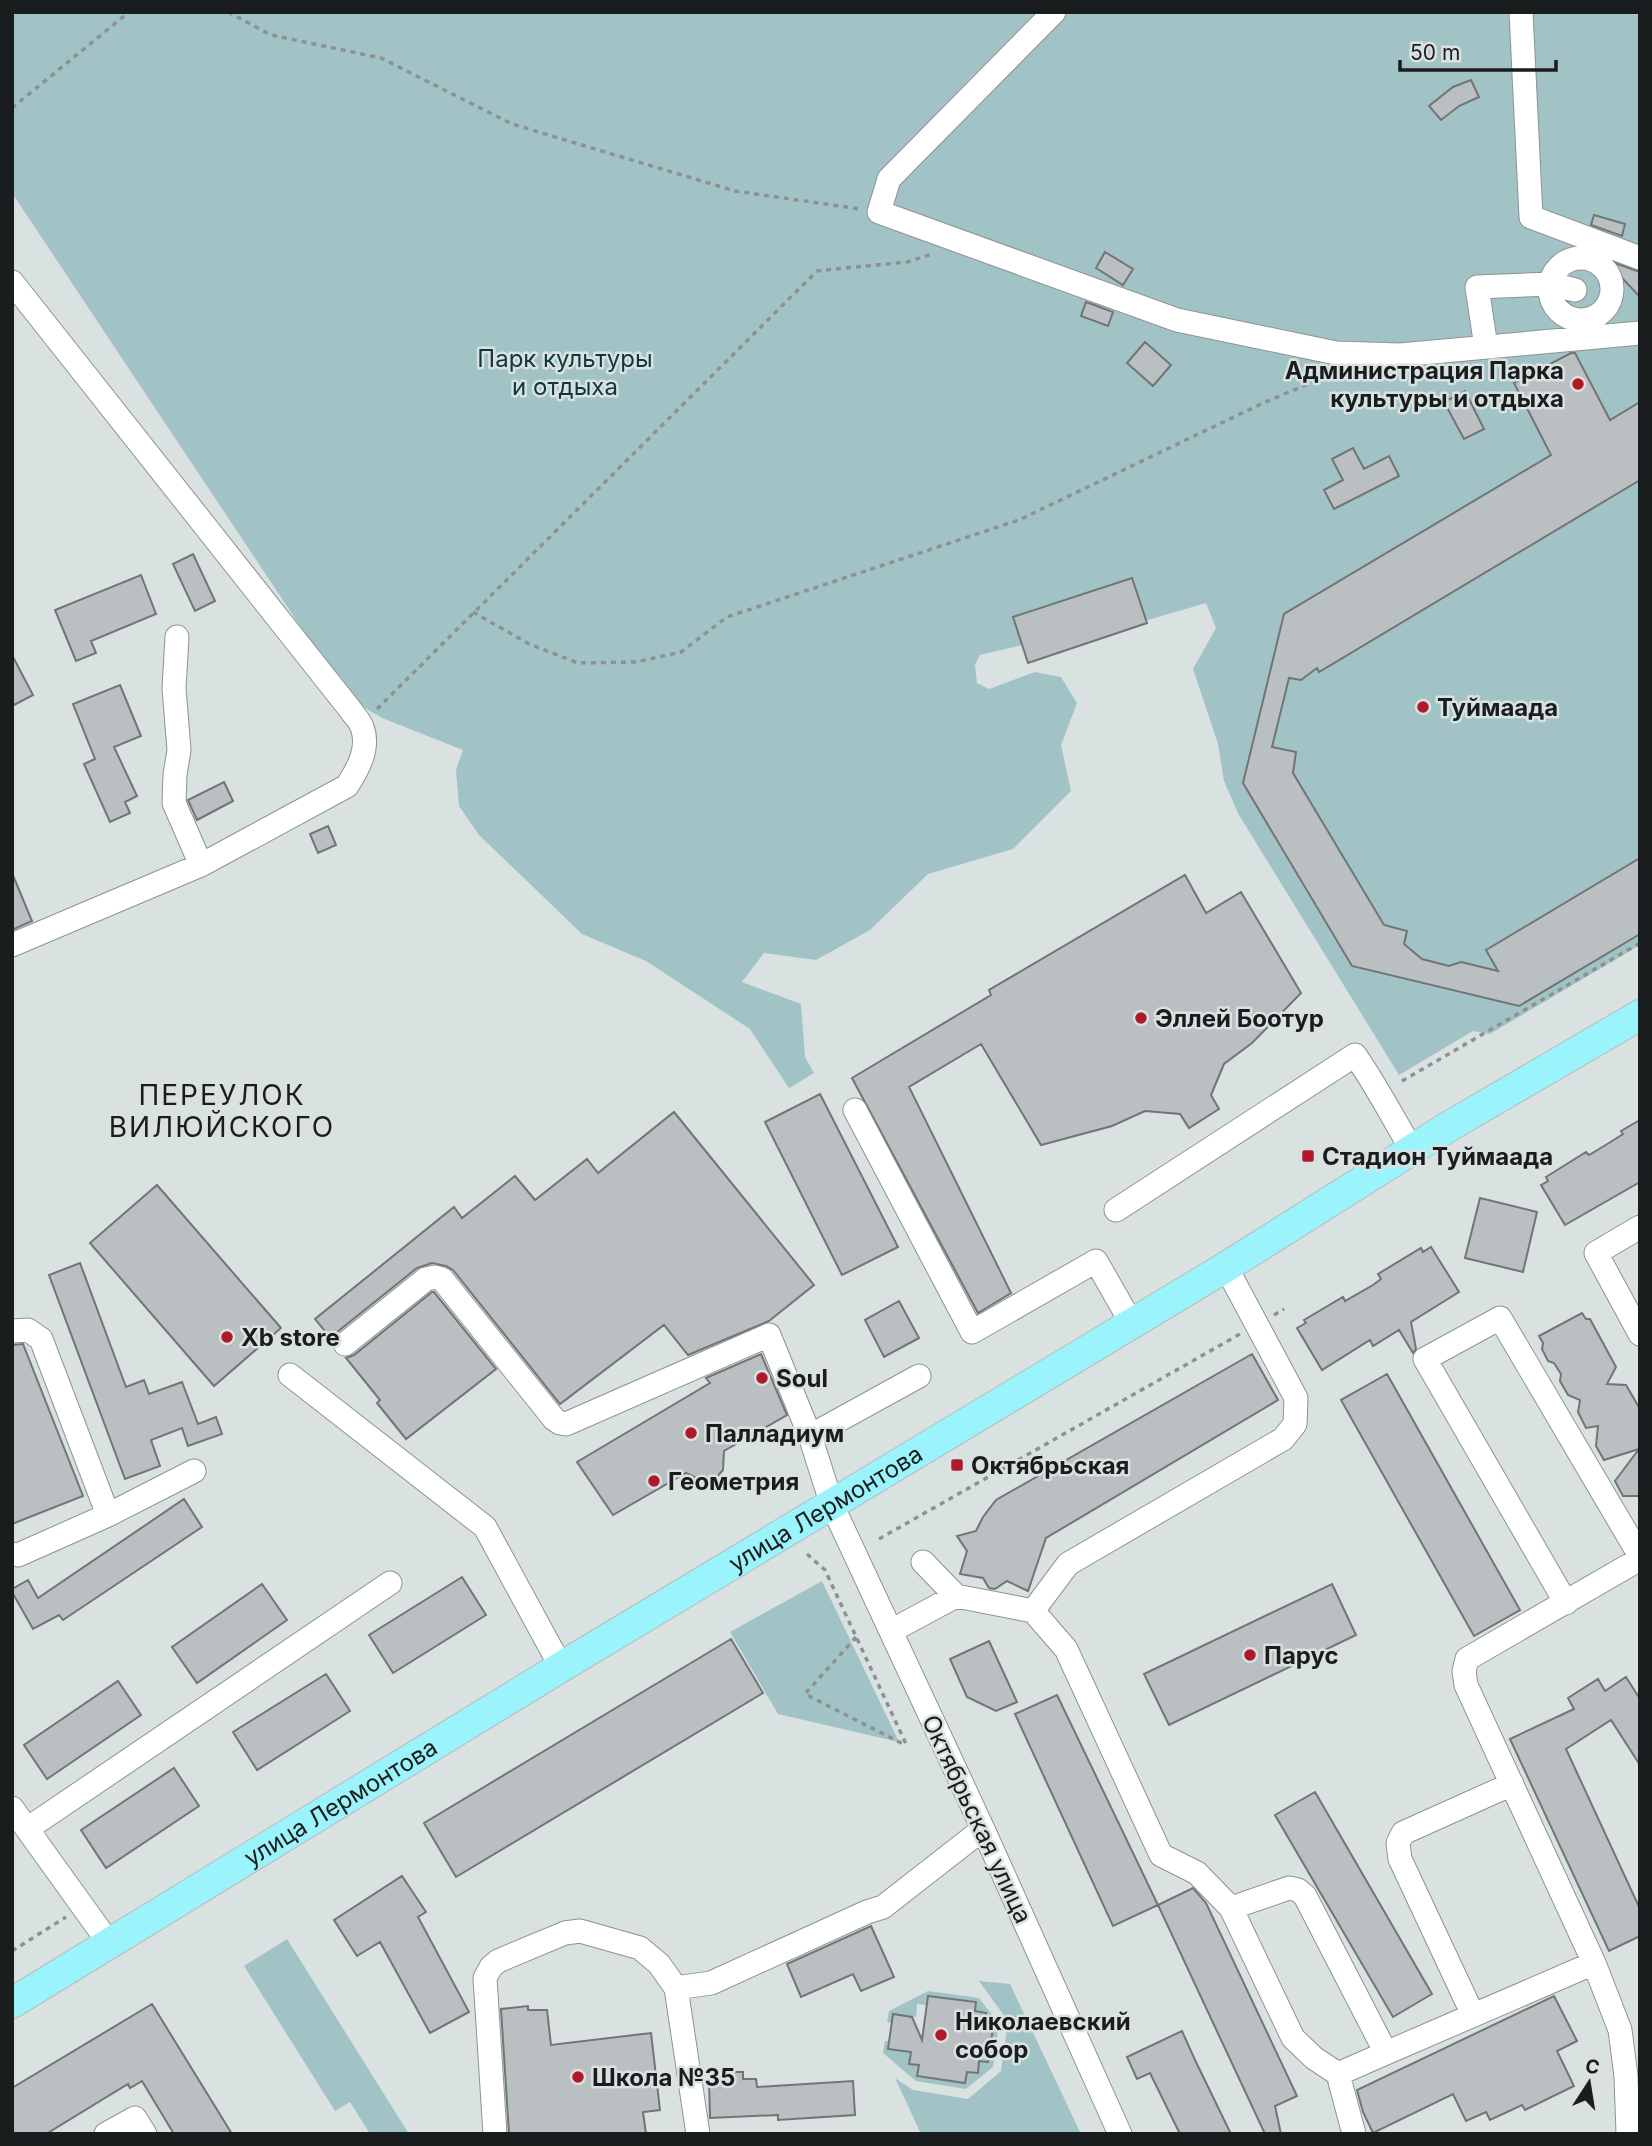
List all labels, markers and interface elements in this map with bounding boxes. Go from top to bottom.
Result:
scale bar [1400,28,1556,72]
text: 50 m [1410,40,1460,65]
park label: Парк культуры и отдыха [477,344,653,401]
place label: Администрация Парка культуры и отдыха [1285,356,1564,413]
marker: Администрация Парка культуры и отдыха [1570,376,1586,392]
place label: Туймаада [1437,693,1558,722]
marker: Туймаада [1415,699,1431,715]
place label: Эллей Боотур [1155,1004,1324,1033]
marker: Эллей Боотур [1133,1010,1149,1026]
district label: ПЕРЕУЛОК ВИЛЮЙСКОГО [109,1078,335,1144]
place label: Стадион Туймаада [1322,1142,1553,1171]
marker: Стадион Туймаада [1300,1148,1316,1164]
place label: Xb store [241,1323,340,1352]
marker: Xb store [219,1329,235,1345]
place label: Soul [776,1364,828,1393]
marker: Soul [754,1370,770,1386]
place label: Палладиум [705,1419,844,1448]
marker: Палладиум [683,1425,699,1441]
street label: улица Лермонтова [723,1439,927,1577]
place label: Октябрьская [971,1451,1129,1480]
marker: Октябрьская [949,1457,965,1473]
place label: Геометрия [668,1467,799,1496]
marker: Геометрия [646,1473,662,1489]
place label: Парус [1264,1641,1339,1670]
marker: Парус [1242,1647,1258,1663]
street label: Октябрьская улица [916,1710,1038,1928]
street label: улица Лермонтова [239,1732,442,1872]
place label: Николаевский собор [955,2007,1131,2064]
marker: Николаевский собор [933,2027,949,2043]
north arrow [1554,2048,1624,2118]
text: С [1583,2054,1602,2080]
place label: Школа №35 [592,2063,735,2092]
marker: Школа №35 [570,2069,586,2085]

